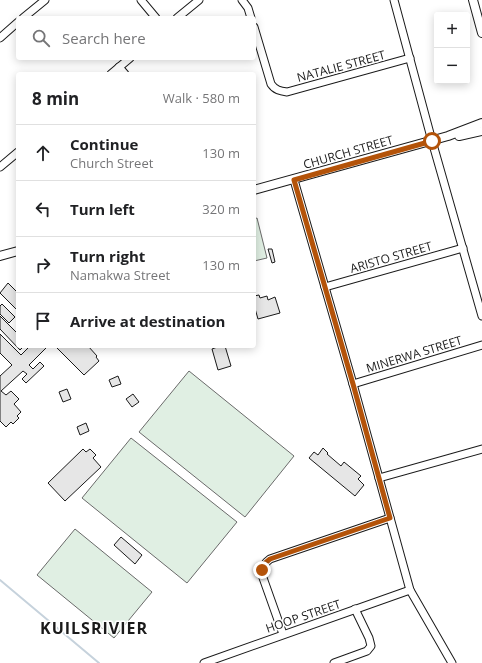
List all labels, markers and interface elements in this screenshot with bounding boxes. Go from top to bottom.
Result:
map controls [434,12,470,84]
button: + [434,12,470,48]
search box [16,16,256,60]
icon: search [30,27,52,49]
text: Search here [62,28,146,48]
street label: NATALIE STREET [295,46,387,86]
button: − [434,48,470,84]
text: 8 min [32,87,79,110]
text: Walk · 580 m [163,89,240,107]
street label: CHURCH STREET [301,131,395,173]
route start [423,132,441,150]
text: Continue [70,134,138,154]
icon: ahead [32,142,54,164]
text: 130 m [202,144,240,162]
text: Church Street [70,154,153,172]
icon: left [32,198,54,220]
text: Turn left [70,199,135,219]
text: 320 m [202,200,240,218]
street label: ARISTO STREET [348,237,434,277]
text: Turn right [70,246,145,266]
icon: right [32,254,54,276]
text: 130 m [202,256,240,274]
text: Namakwa Street [70,266,170,284]
icon: arrive [32,310,54,332]
text: Arrive at destination [70,311,225,331]
street label: MINERWA STREET [364,331,464,377]
route end [253,561,271,579]
street label: HOOP STREET [263,595,343,637]
district label: KUILSRIVIER [40,617,148,639]

